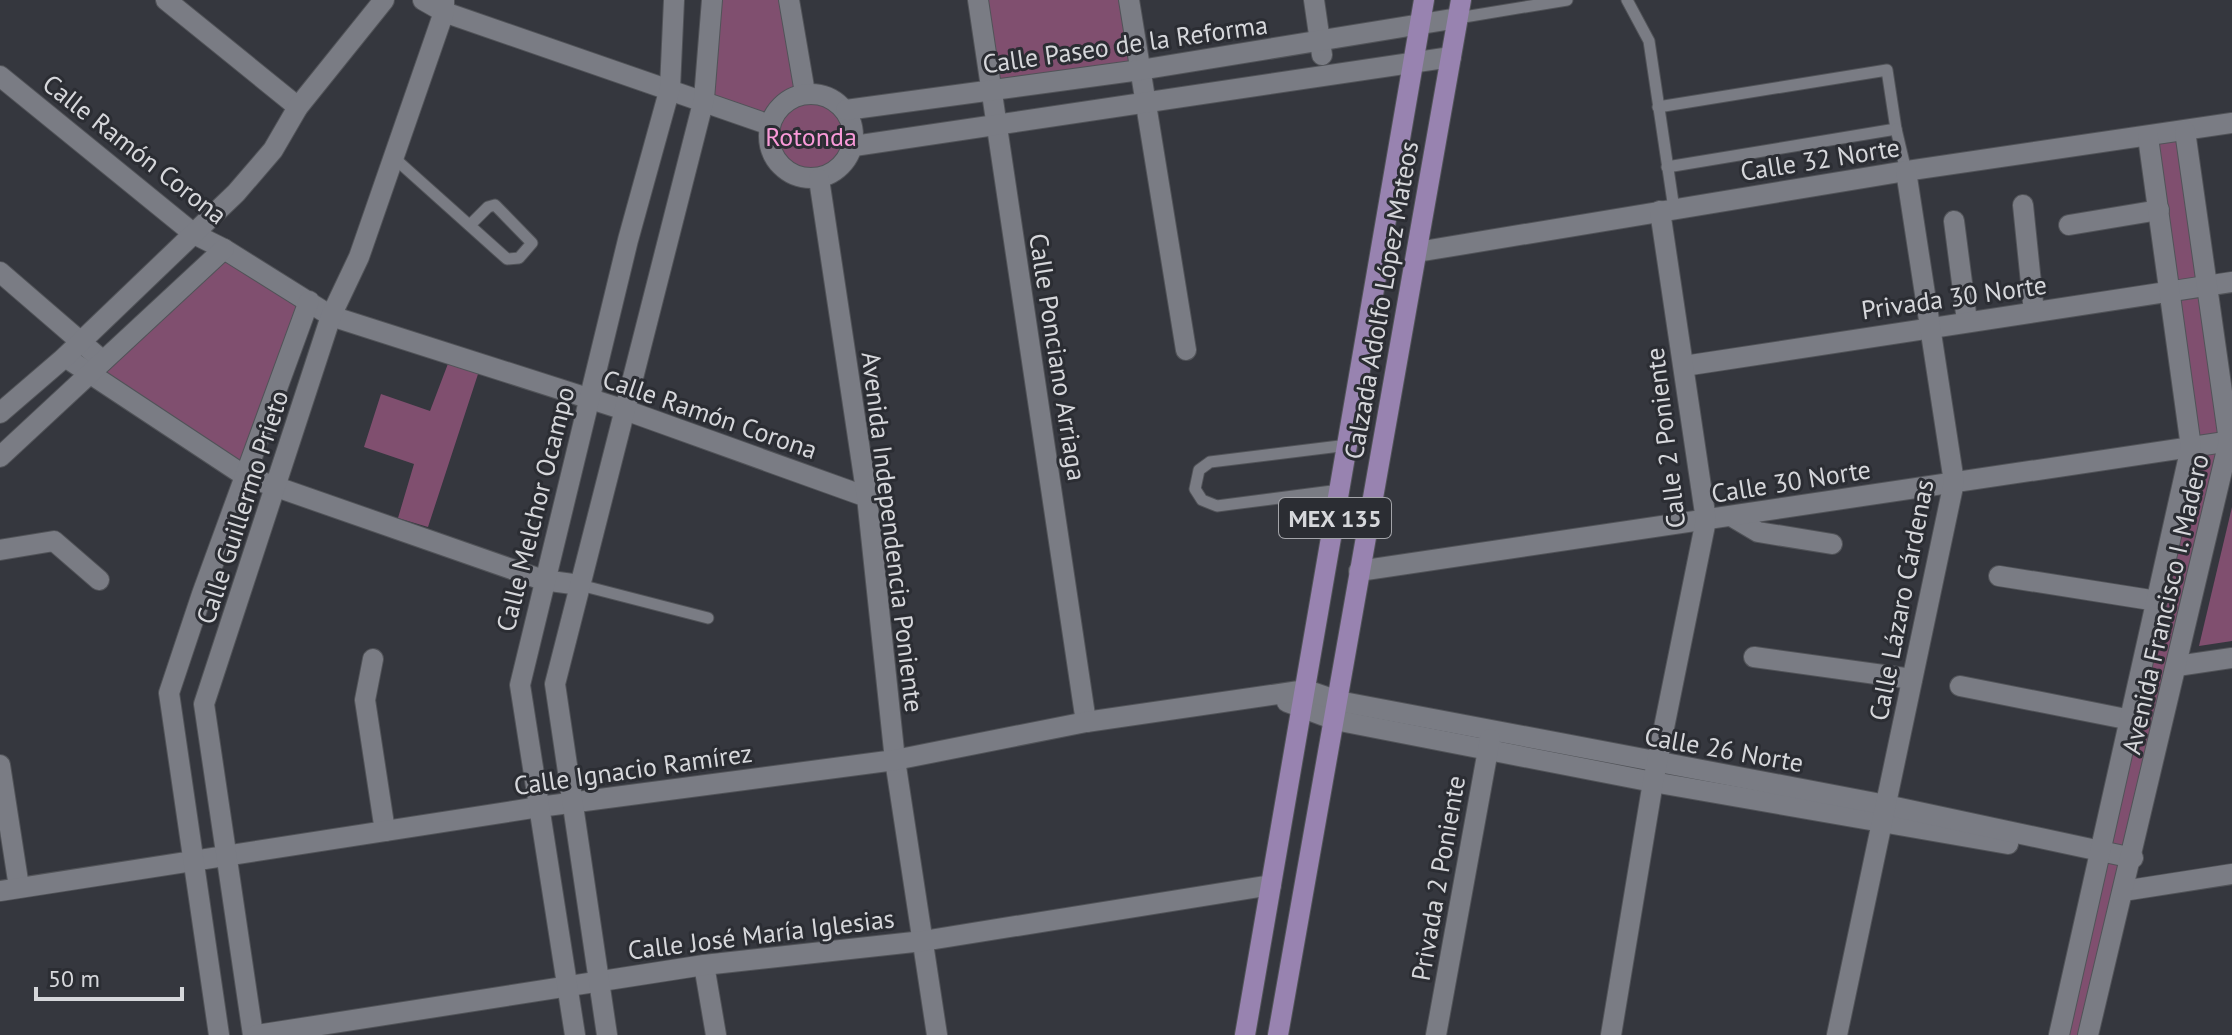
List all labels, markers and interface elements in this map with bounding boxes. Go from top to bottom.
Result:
street label: Calle Paseo de la Reforma [980,8,1270,80]
street label: Calle Ramón Corona [36,67,234,231]
park label: Rotonda [765,120,857,153]
street label: Calle 32 Norte [1738,130,1902,188]
street label: Calzada Adolfo López Mateos [1337,138,1425,462]
street label: Calle Ponciano Arriaga [1022,231,1094,483]
street label: Privada 30 Norte [1859,268,2049,326]
street label: Calle 2 Poniente [1638,346,1692,530]
street label: Avenida Independencia Poniente [854,350,932,714]
street label: Calle Ramón Corona [598,362,822,466]
street label: Calle Melchor Ocampo [489,383,581,635]
street label: Calle Guillermo Prieto [189,386,295,628]
street label: Avenida Francisco I. Madero [2114,451,2216,757]
street label: Calle 30 Norte [1709,452,1873,510]
street label: Calle Lázaro Cárdenas [1861,477,1941,723]
road number: MEX 135 [1279,498,1391,538]
street label: Calle 26 Norte [1642,719,1806,779]
street label: Calle Ignacio Ramírez [512,736,754,802]
street label: Privada 2 Poniente [1404,773,1472,983]
street label: Calle José María Iglesias [626,901,896,967]
scale bar [36,951,182,1001]
text: 50 m [48,963,100,994]

